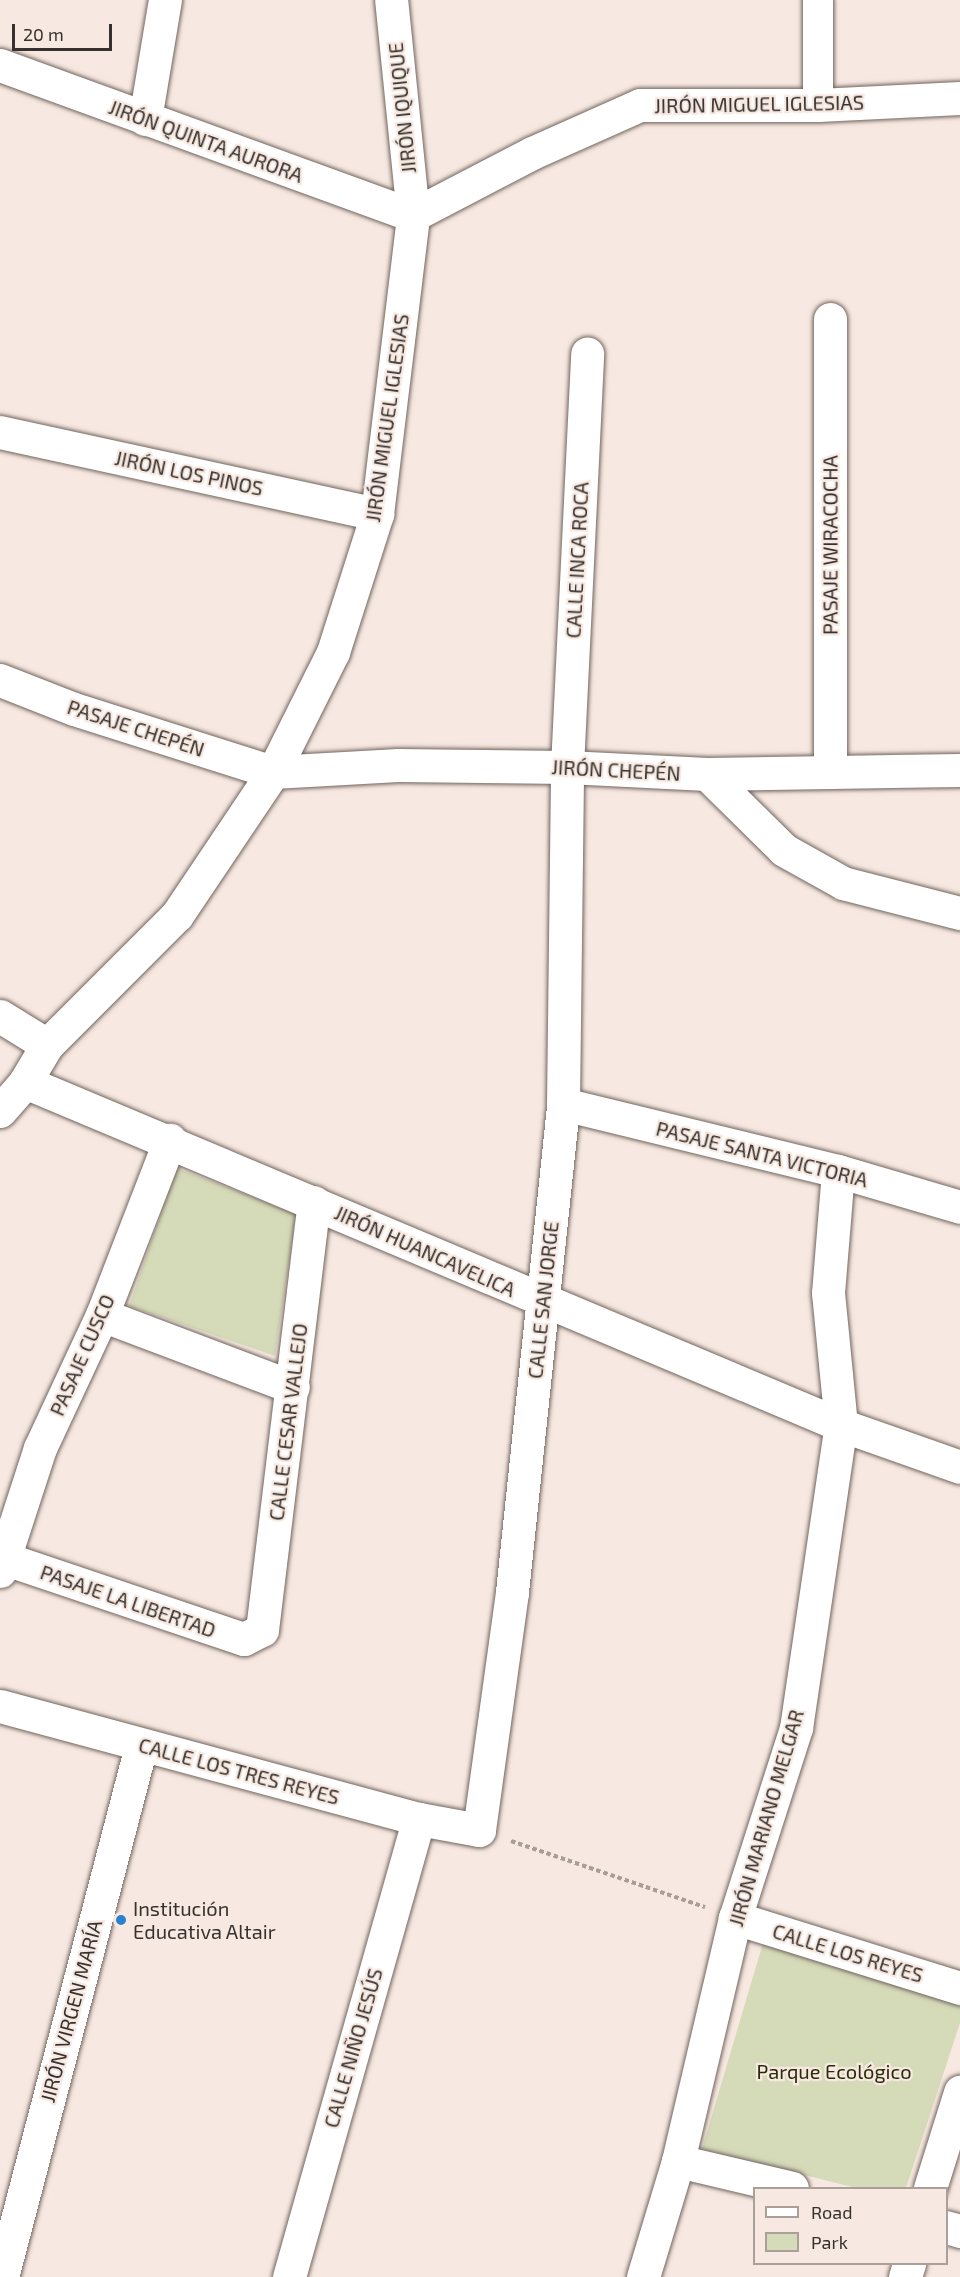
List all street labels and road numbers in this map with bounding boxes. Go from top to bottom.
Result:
street label: JIRÓN IQUIQUE [383,41,421,175]
street label: JIRÓN MIGUEL IGLESIAS [654,90,864,118]
street label: JIRÓN QUINTA AURORA [105,95,307,187]
street label: JIRÓN MIGUEL IGLESIAS [360,312,414,524]
street label: JIRÓN LOS PINOS [113,446,265,500]
street label: PASAJE WIRACOCHA [818,455,842,635]
street label: CALLE INCA ROCA [561,481,593,639]
street label: PASAJE CHEPÉN [64,695,208,761]
street label: JIRÓN CHEPÉN [551,755,681,785]
street label: PASAJE SANTA VICTORIA [653,1116,871,1192]
street label: JIRÓN HUANCAVELICA [331,1200,519,1302]
street label: CALLE SAN JORGE [523,1220,563,1380]
street label: PASAJE CUSCO [45,1291,119,1419]
street label: CALLE CESAR VALLEJO [264,1322,312,1522]
street label: PASAJE LA LIBERTAD [37,1560,219,1642]
street label: JIRÓN MARIANO MELGAR [724,1707,808,1929]
street label: CALLE LOS TRES REYES [136,1733,342,1809]
street label: JIRÓN VIRGEN MARÍA [35,1917,107,2105]
street label: CALLE LOS REYES [770,1919,926,1987]
street label: CALLE NIÑO JESÚS [319,1965,387,2131]

